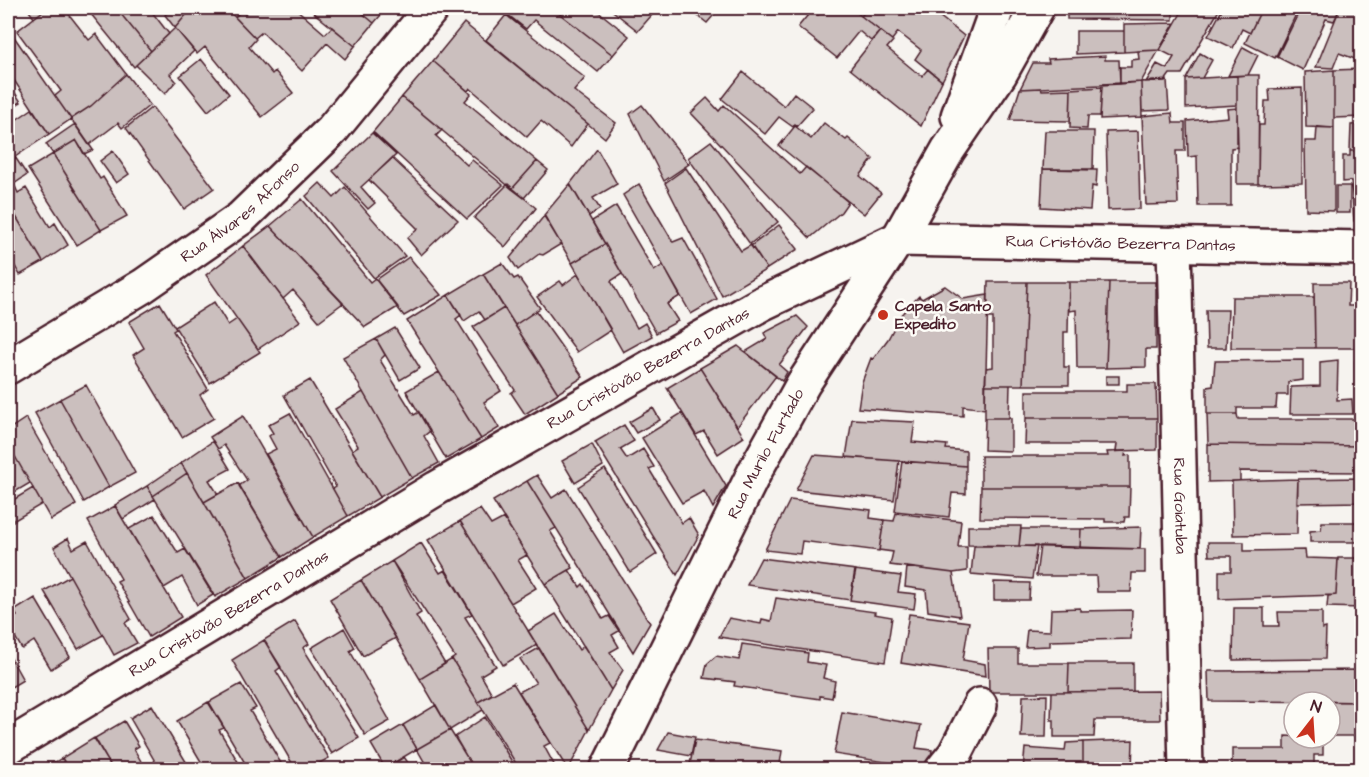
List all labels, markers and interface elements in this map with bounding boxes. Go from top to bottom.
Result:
street label: Rua Álvares Afonso [176,156,305,268]
street label: Rua Cristóvão Bezerra Dantas [1005,230,1236,257]
place label: Capela Santo Expedito [895,295,992,335]
street label: Rua Cristóvão Bezerra Dantas [543,302,754,434]
marker: Capela Santo Expedito [876,308,890,322]
street label: Rua Murilo Furtado [722,385,809,522]
street label: Rua Goiatuba [1168,457,1192,554]
street label: Rua Cristóvão Bezerra Dantas [125,545,333,683]
north arrow [1282,690,1342,750]
text: N [1308,695,1324,719]

